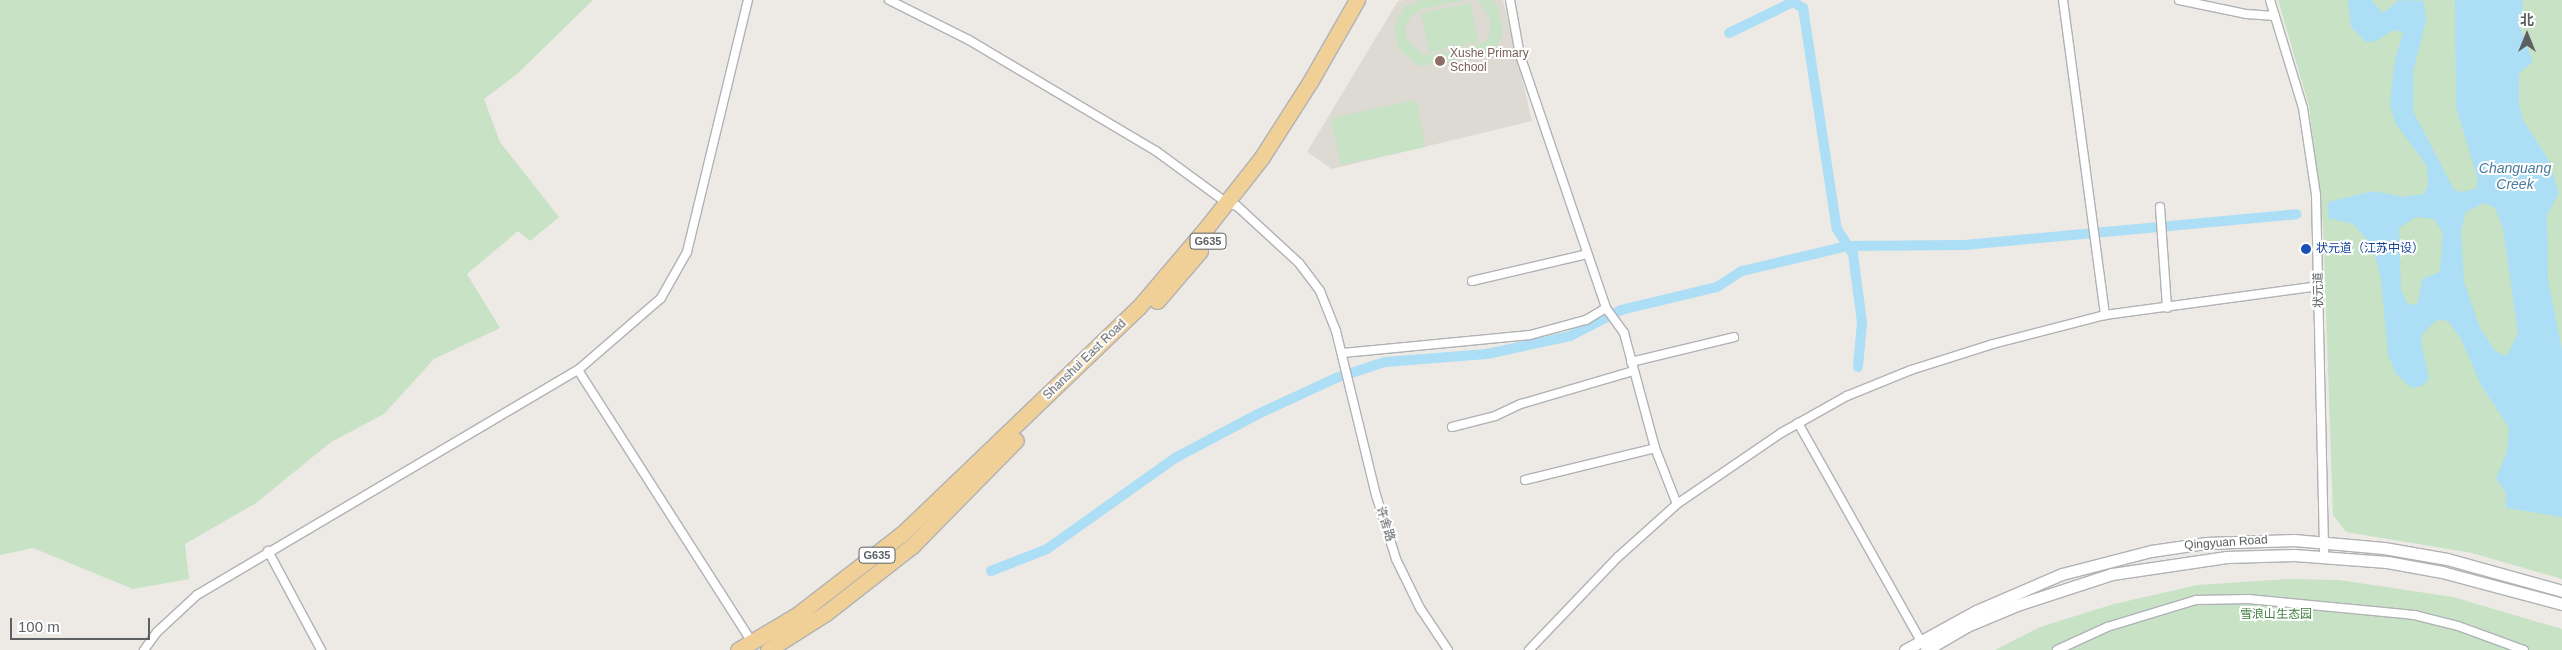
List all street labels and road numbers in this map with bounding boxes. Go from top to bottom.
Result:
road number: G635 [1189,232,1227,250]
street label: 状元道 [2311,272,2327,308]
street label: Shanshui East Road [1041,317,1129,403]
street label: 许舍路 [1373,505,1397,543]
street label: Qingyuan Road [2184,533,2268,553]
road number: G635 [858,546,896,564]

